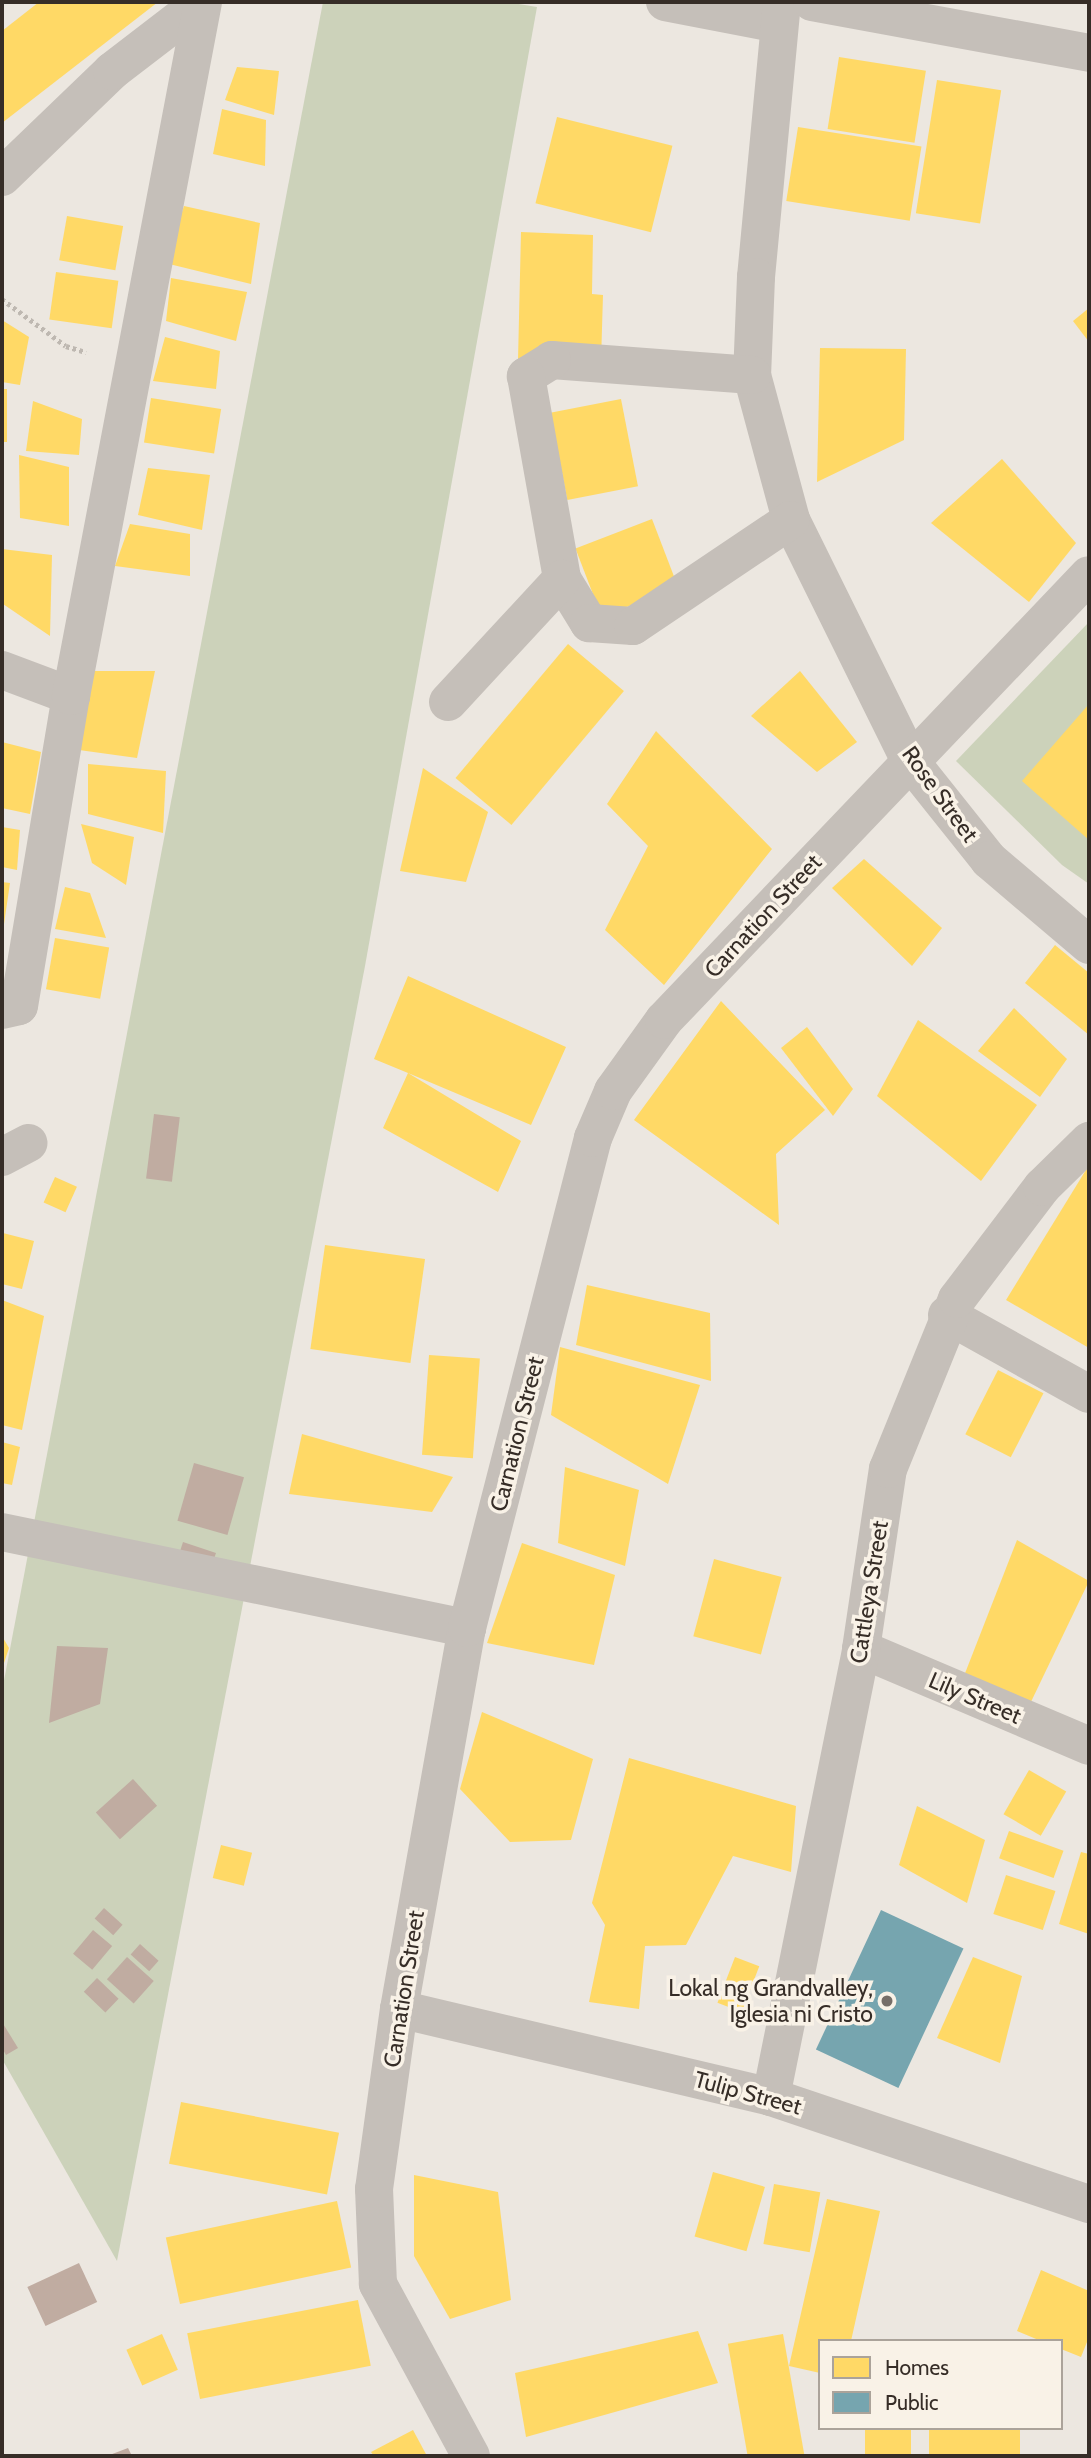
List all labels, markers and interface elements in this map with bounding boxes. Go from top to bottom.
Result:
street label: Rose Street [896,741,984,847]
street label: Carnation Street [699,849,827,983]
street label: Carnation Street [484,1354,550,1514]
street label: Cattleya Street [844,1519,894,1665]
street label: Lily Street [925,1666,1025,1730]
street label: Carnation Street [378,1909,430,2069]
place label: Lokal ng Grandvalley, Iglesia ni Cristo [668,1974,873,2028]
marker: Lokal ng Grandvalley, Iglesia ni Cristo [879,1993,895,2009]
street label: Tulip Street [691,2065,805,2121]
legend [818,2339,1063,2430]
text: Homes [885,2355,949,2380]
text: Public [885,2390,939,2415]

